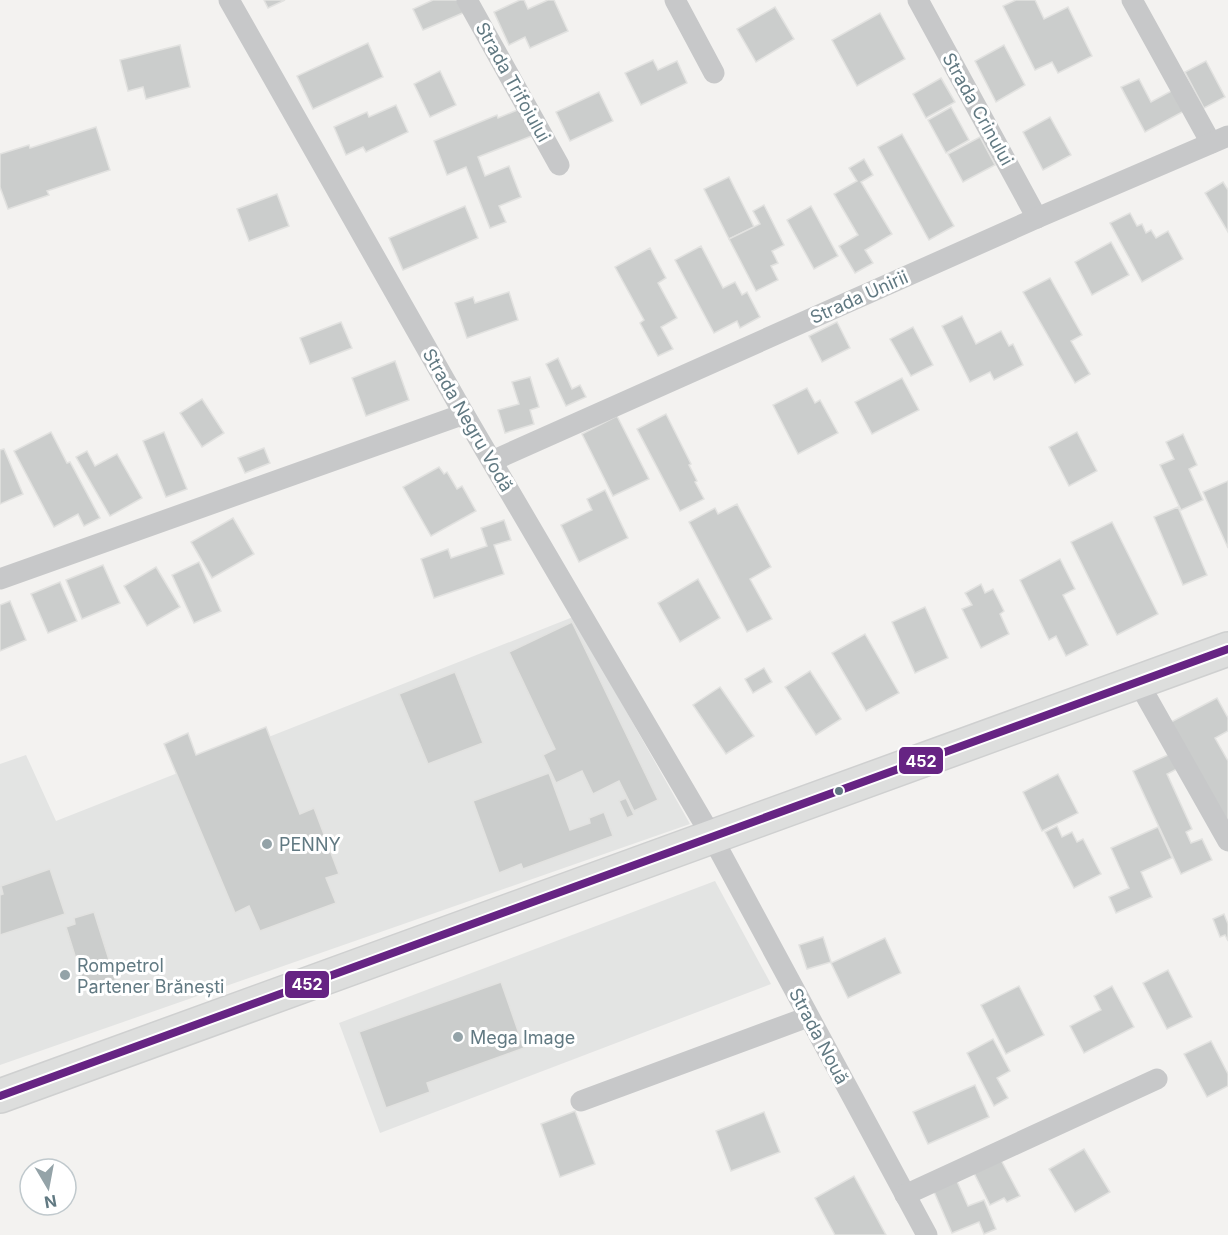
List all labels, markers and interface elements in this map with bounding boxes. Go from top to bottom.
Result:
street label: Strada Trifoiului [471,18,555,146]
street label: Strada Crinului [938,49,1018,169]
street label: Strada Unirii [807,266,911,328]
street label: Strada Negru Vodă [419,345,517,495]
line badge: 452 [898,746,944,775]
text: 452 [905,751,937,771]
unlabelled marker [833,785,845,797]
place label: PENNY [279,834,341,855]
marker: PENNY [260,837,274,851]
place label: Rompetrol Partener Brănești [77,955,224,998]
marker: Rompetrol Partener Brănești [58,968,72,982]
line badge: 452 [284,970,330,999]
text: 452 [291,974,323,994]
street label: Strada Nouă [785,984,853,1088]
place label: Mega Image [470,1027,575,1048]
marker: Mega Image [451,1030,465,1044]
north arrow [18,1157,78,1217]
text: N [43,1191,58,1213]

